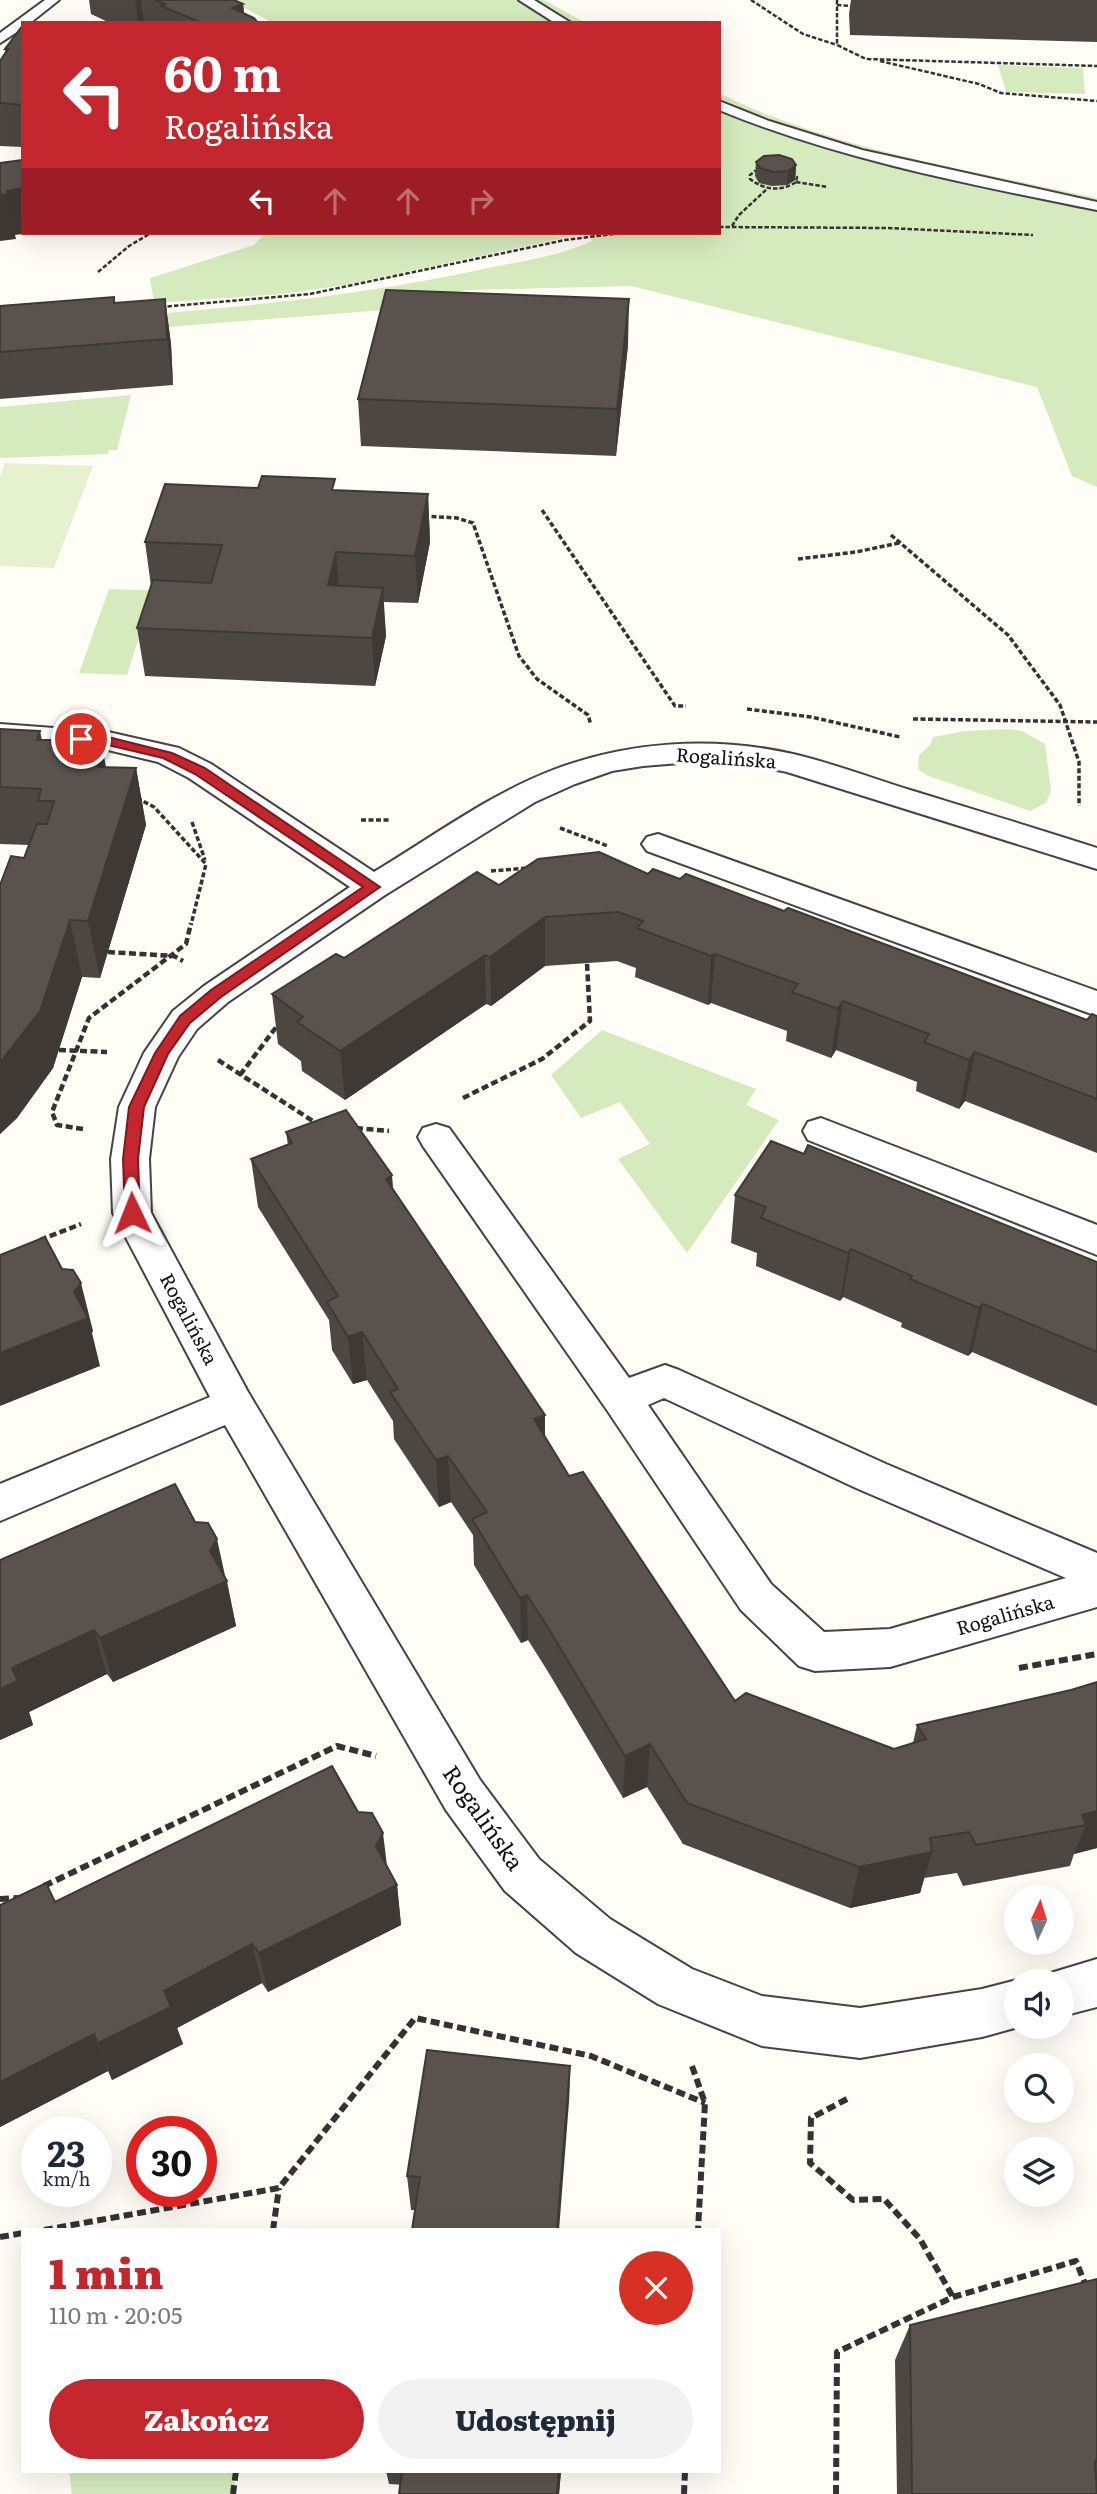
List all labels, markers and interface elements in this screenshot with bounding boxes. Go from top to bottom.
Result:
text: 60 m [164,34,281,107]
icon: left [49,49,140,140]
text: Rogalińska [164,101,333,149]
icon: left [243,182,281,220]
icon: ahead [316,182,354,220]
icon: ahead [389,182,427,220]
icon: right [462,182,500,220]
pin [51,709,111,769]
icon: arrive [62,720,100,758]
street label: Rogalińska [675,740,778,775]
position arrow [95,1176,169,1250]
street label: Rogalińska [154,1268,226,1370]
street label: Rogalińska [953,1587,1058,1641]
street label: Rogalińska [436,1757,534,1877]
north arrow [1004,1885,1074,1955]
map controls [1004,1885,1074,2207]
button: sound [1004,1969,1074,2039]
button: search [1004,2053,1074,2123]
speed limit sign: 30 [126,2116,217,2207]
text: 23 [47,2126,86,2178]
button: layers [1004,2137,1074,2207]
text: km/h [43,2165,90,2192]
text: 1 min [49,2240,164,2302]
button: close [619,2251,693,2325]
text: 110 m · 20:05 [49,2297,182,2331]
button: Zakończ [49,2379,364,2459]
button: Udostępnij [378,2379,693,2459]

